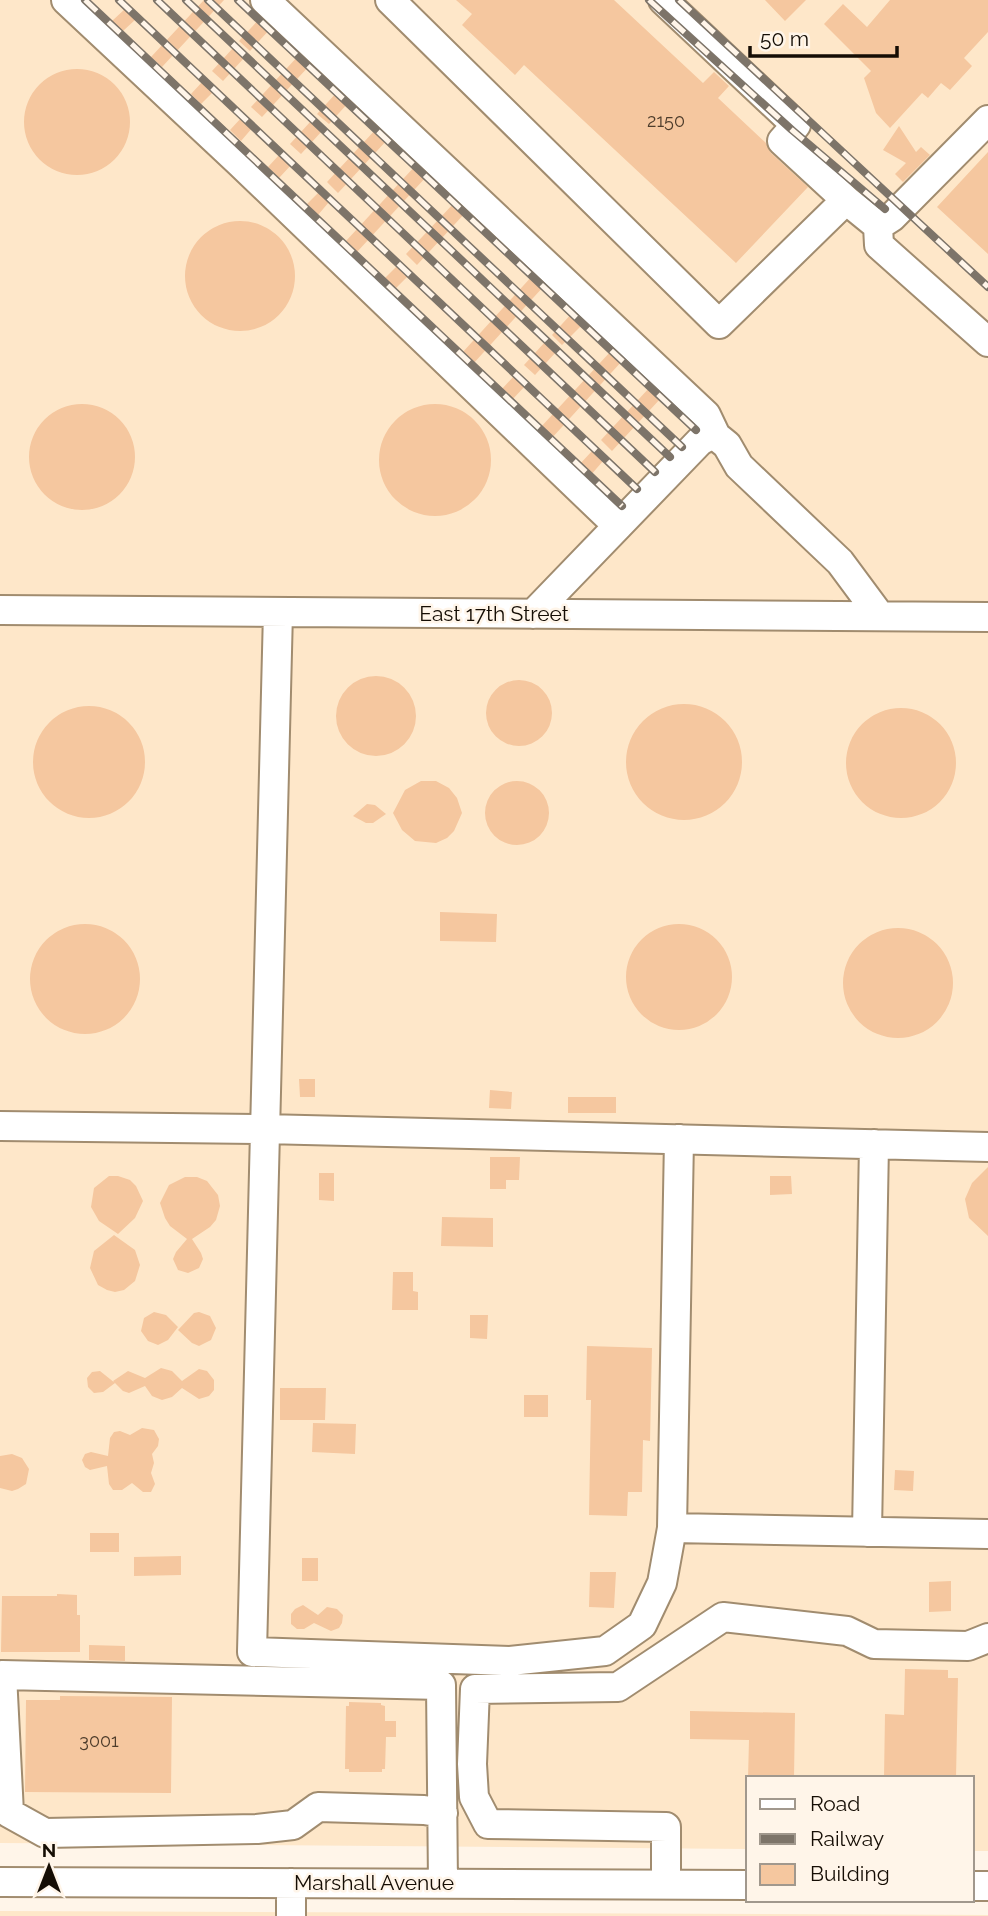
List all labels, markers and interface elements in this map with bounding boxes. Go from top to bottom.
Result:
scale bar [750,14,897,58]
text: 50 m [760,26,809,51]
house number: 2150 [647,110,685,131]
street label: East 17th Street [419,601,569,626]
house number: 3001 [79,1730,119,1751]
legend [746,1776,974,1902]
text: Road [810,1791,860,1816]
text: Railway [810,1826,884,1851]
north arrow [14,1832,84,1902]
text: N [42,1839,56,1861]
text: Building [810,1861,890,1886]
street label: Marshall Avenue [294,1870,454,1895]

